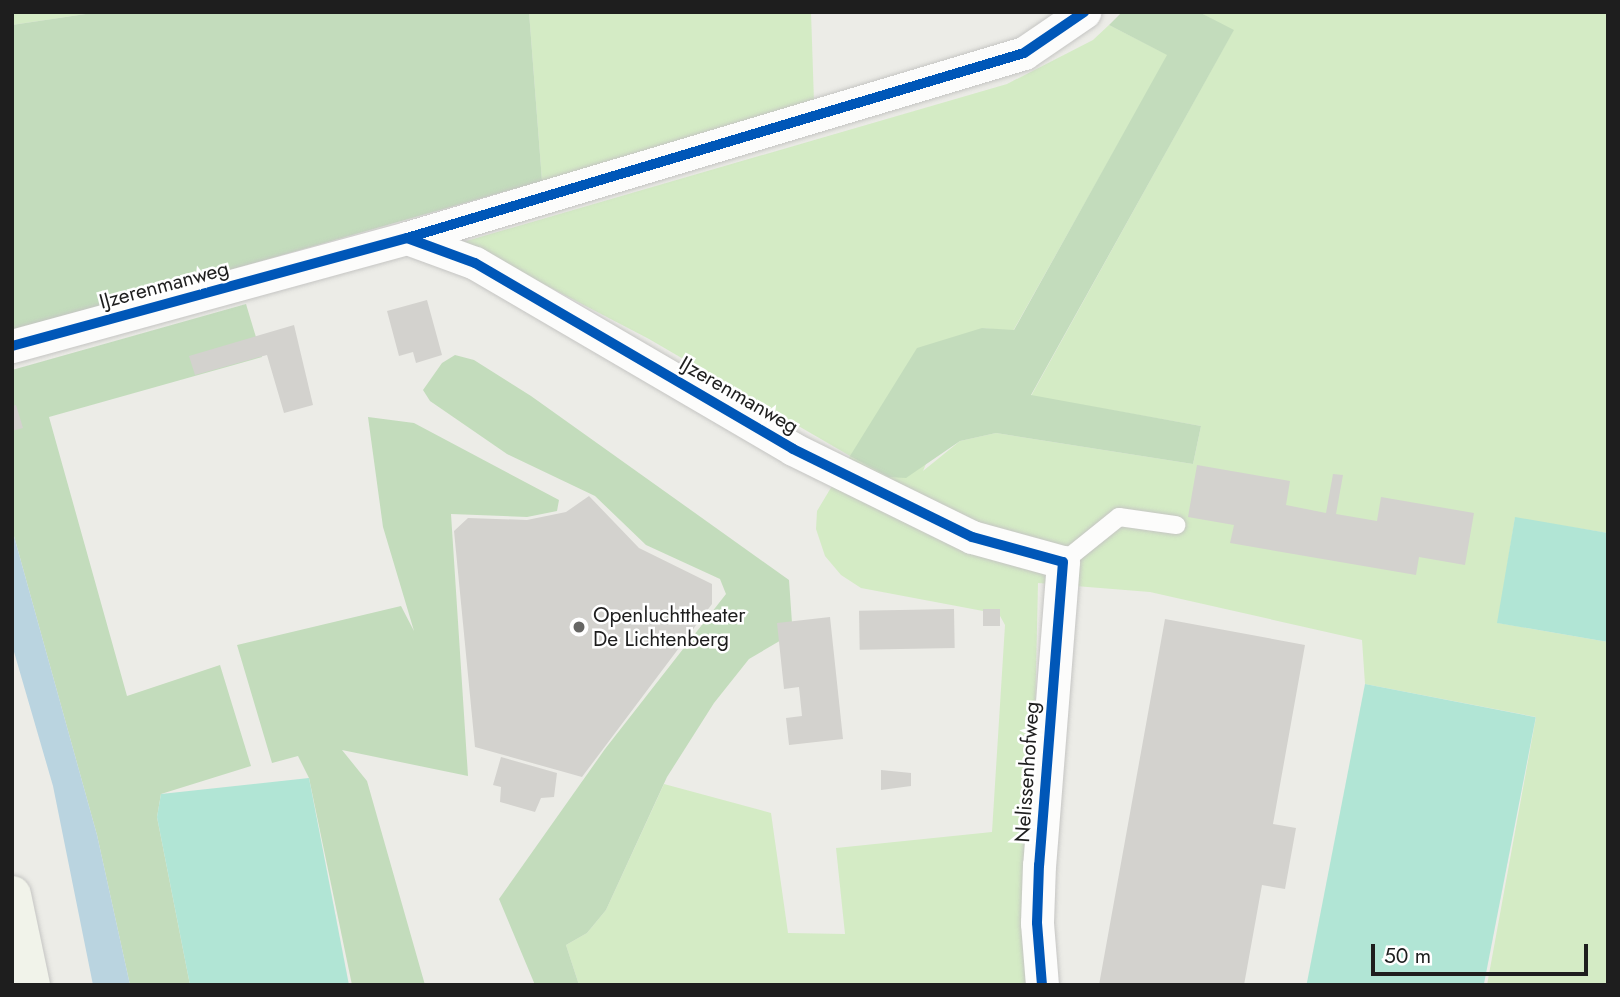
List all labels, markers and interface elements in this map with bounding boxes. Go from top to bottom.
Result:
street label: IJzerenmanweg [96,256,232,314]
street label: IJzerenmanweg [675,351,803,439]
place label: Openluchttheater De Lichtenberg [593,602,745,652]
marker: Openluchttheater De Lichtenberg [571,619,587,635]
street label: Nelissenhofweg [1009,701,1045,843]
scale bar [1375,930,1592,974]
text: 50 m [1384,941,1431,971]

